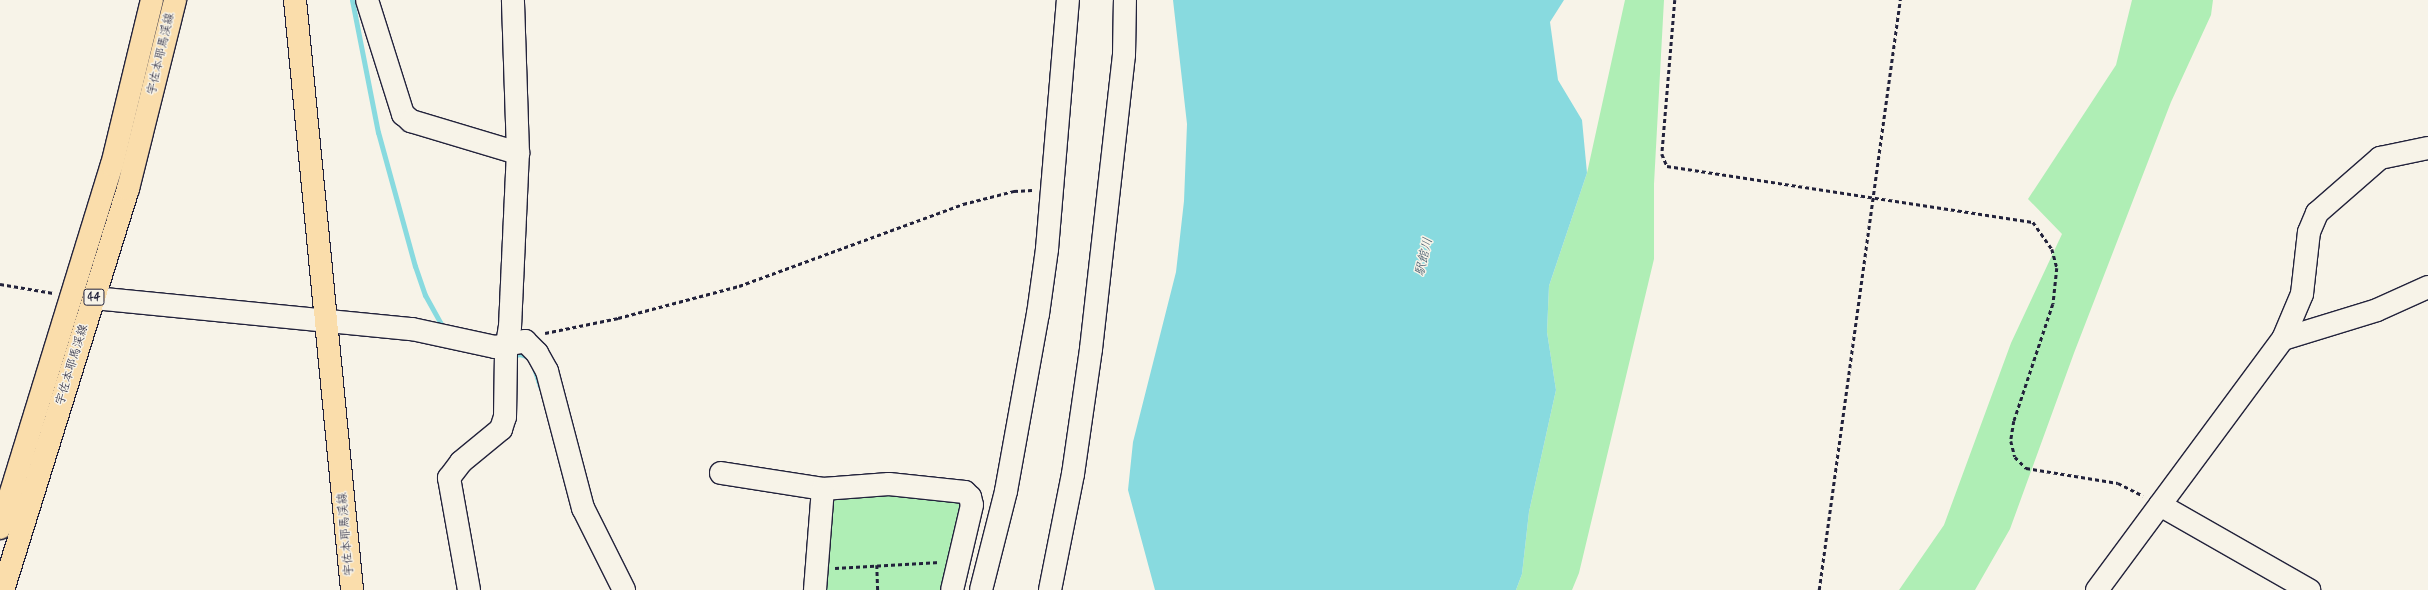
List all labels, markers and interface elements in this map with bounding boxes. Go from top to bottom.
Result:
street label: 宇佐本耶馬渓線 [146,11,178,97]
water label: 駅館川 [1413,236,1437,278]
road number: 44 [83,288,105,306]
street label: 宇佐本耶馬渓線 [54,323,92,407]
street label: 宇佐本耶馬渓線 [336,492,358,576]

